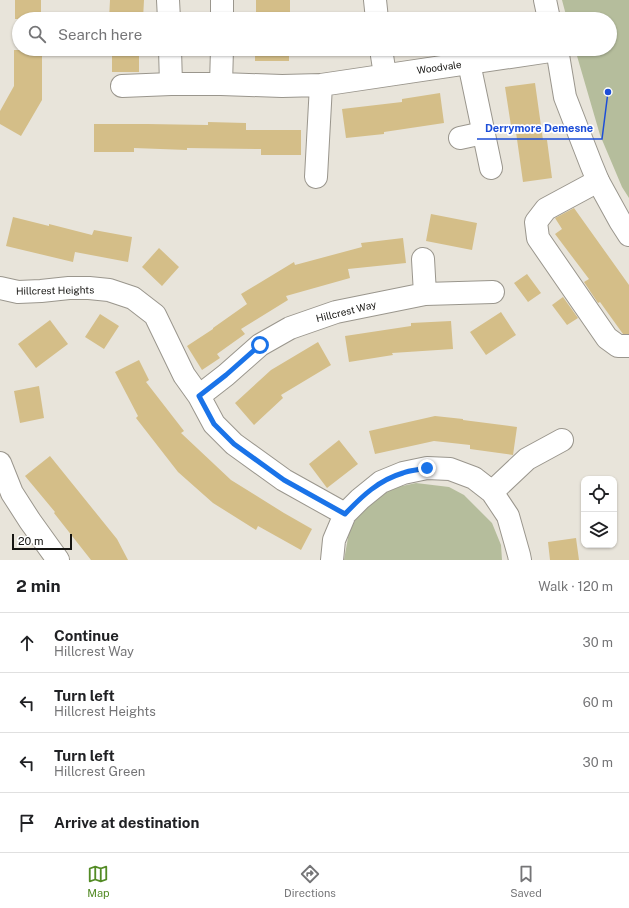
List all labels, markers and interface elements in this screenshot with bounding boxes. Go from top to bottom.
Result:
search box [12,12,617,56]
icon: search [26,23,48,45]
text: Search here [58,26,142,43]
street label: Woodvale [416,58,463,76]
callout: Derrymore Demesne [477,116,602,139]
text: Derrymore Demesne [485,122,593,134]
street label: Hillcrest Heights [16,283,94,297]
street label: Hillcrest Way [315,298,378,324]
route start [251,336,269,354]
route end [418,459,436,477]
map controls [581,476,617,548]
button: locate [581,476,617,512]
button: layers [581,512,617,548]
scale bar [12,532,72,551]
text: 20 m [18,535,43,547]
text: 2 min [16,576,61,596]
text: Walk · 120 m [538,579,613,594]
text: Continue [54,627,119,644]
icon: ahead [16,632,38,654]
text: 30 m [583,635,613,650]
text: Hillcrest Way [54,644,134,659]
text: Turn left [54,687,115,704]
icon: left [16,692,38,714]
text: 60 m [583,695,613,710]
text: Hillcrest Heights [54,704,156,719]
text: Turn left [54,747,115,764]
icon: left [16,752,38,774]
text: 30 m [583,755,613,770]
text: Hillcrest Green [54,764,145,779]
icon: arrive [16,812,38,834]
text: Arrive at destination [54,814,199,831]
tab: Map [87,863,110,899]
tab: Directions [284,863,336,899]
tab: Saved [510,863,542,899]

